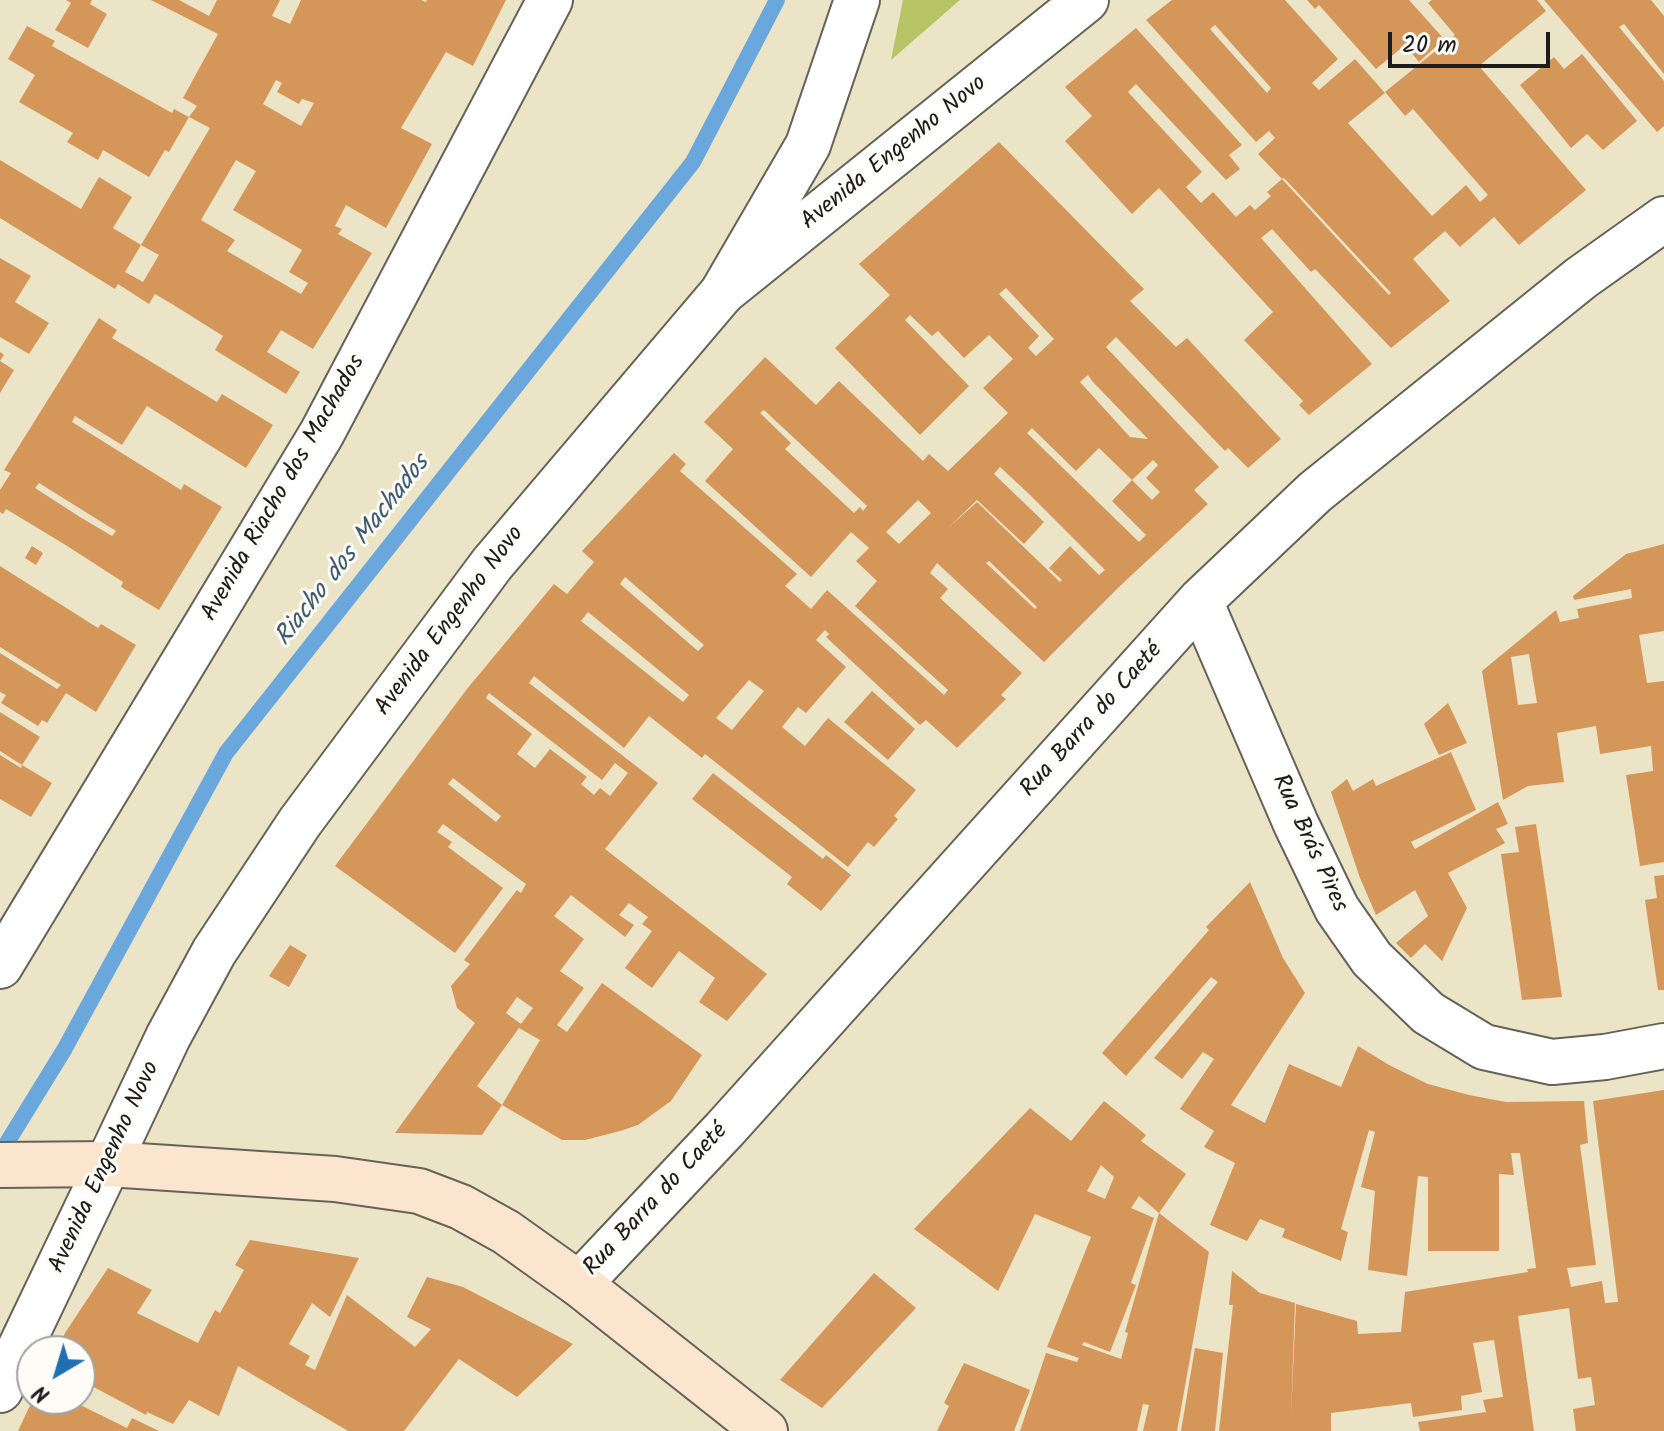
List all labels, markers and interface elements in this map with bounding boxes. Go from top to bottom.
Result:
scale bar [1392,16,1554,66]
text: 20 m [1402,26,1457,65]
street label: Avenida Engenho Novo [796,70,994,238]
street label: Avenida Riacho dos Machados [197,351,373,627]
water label: Riacho dos Machados [270,450,438,654]
street label: Avenida Engenho Novo [370,521,532,723]
street label: Rua Barra do Caeté [1016,638,1170,804]
street label: Rua Brás Pires [1264,771,1352,917]
street label: Avenida Engenho Novo [44,1058,168,1278]
street label: Rua Barra do Caeté [579,1119,735,1283]
north arrow [16,1335,96,1415]
text: N [26,1375,58,1411]

